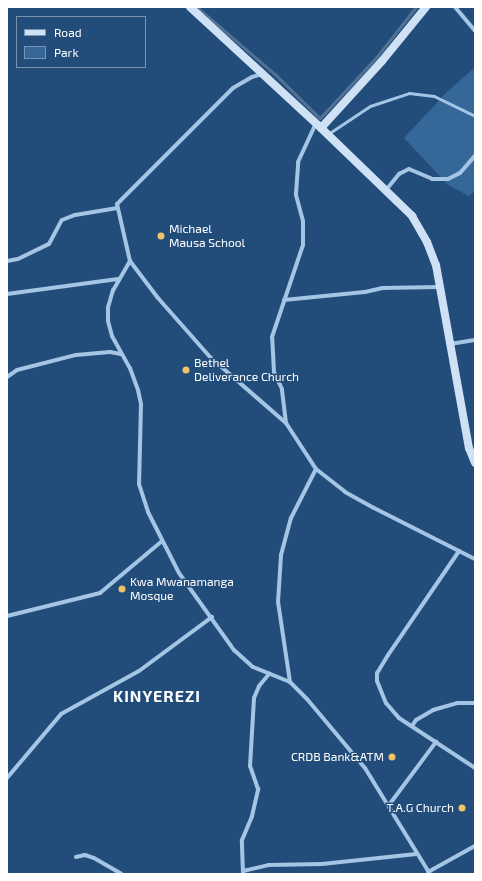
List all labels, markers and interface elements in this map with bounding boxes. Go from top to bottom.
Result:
legend [16,16,146,68]
text: Road [54,25,82,39]
text: Park [54,45,79,59]
place label: Michael Mausa School [169,222,245,250]
marker: Michael Mausa School [156,231,166,241]
place label: Bethel Deliverance Church [194,356,299,384]
marker: Bethel Deliverance Church [181,365,191,375]
place label: Kwa Mwanamanga Mosque [130,575,234,603]
marker: Kwa Mwanamanga Mosque [117,584,127,594]
district label: KINYEREZI [113,686,201,706]
place label: CRDB Bank&ATM [291,750,384,764]
marker: CRDB Bank&ATM [387,752,397,762]
place label: T.A.G Church [386,801,454,815]
marker: T.A.G Church [457,803,467,813]

